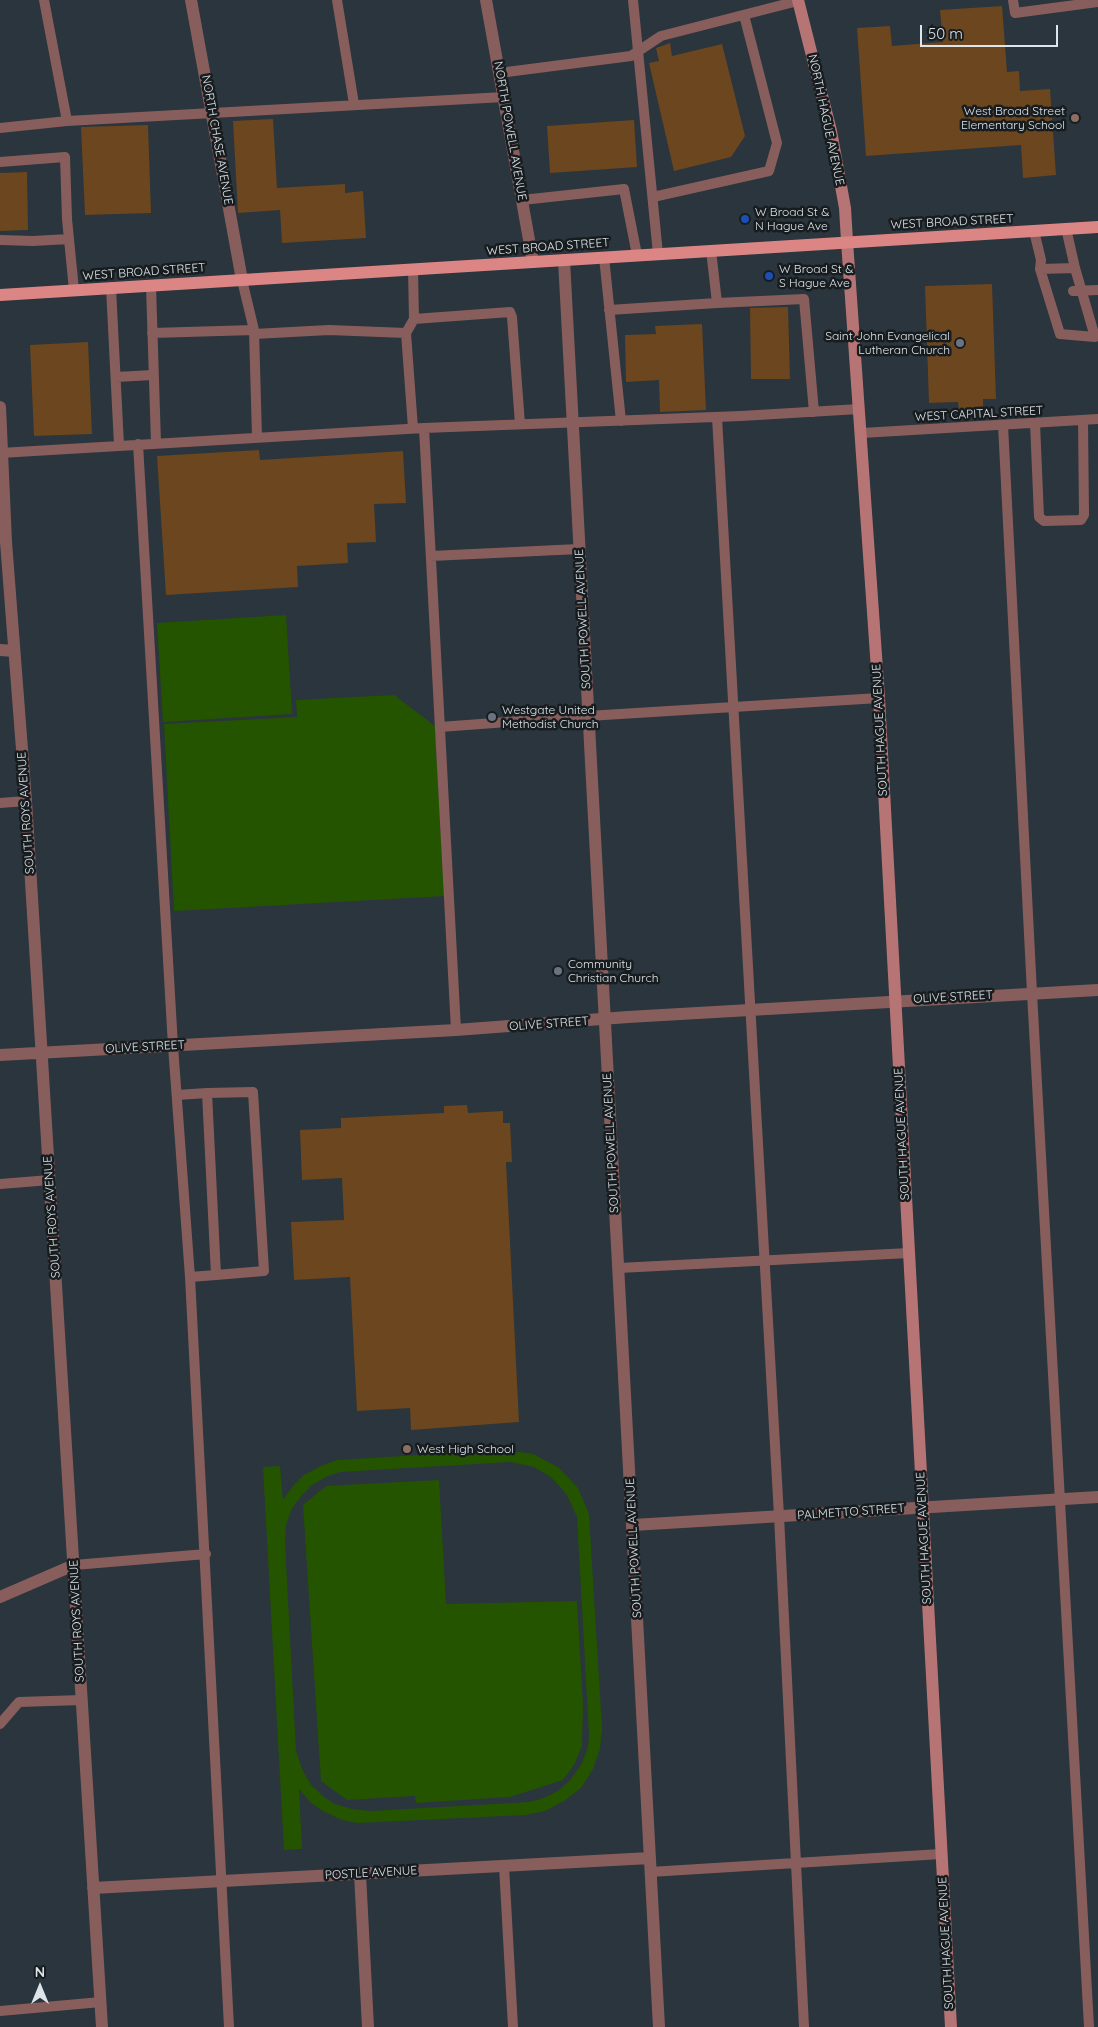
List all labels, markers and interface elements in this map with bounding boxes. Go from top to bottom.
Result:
scale bar [923,15,1060,47]
text: 50 m [928,24,963,43]
street label: NORTH HAGUE AVENUE [805,53,847,187]
street label: NORTH POWELL AVENUE [491,60,529,202]
street label: NORTH CHASE AVENUE [198,74,236,206]
place label: West Broad Street Elementary School [961,104,1065,132]
marker: West Broad Street Elementary School [1069,112,1081,124]
place label: W Broad St & N Hague Ave [755,205,829,233]
street label: WEST BROAD STREET [890,212,1014,232]
marker: W Broad St & N Hague Ave [739,213,751,225]
street label: WEST BROAD STREET [486,236,610,258]
street label: WEST BROAD STREET [82,261,206,283]
place label: W Broad St & S Hague Ave [779,262,853,290]
marker: W Broad St & S Hague Ave [763,270,775,282]
place label: Saint John Evangelical Lutheran Church [825,329,950,357]
marker: Saint John Evangelical Lutheran Church [954,337,966,349]
street label: WEST CAPITAL STREET [915,403,1043,425]
street label: SOUTH POWELL AVENUE [572,549,594,689]
street label: SOUTH HAGUE AVENUE [869,663,891,797]
place label: Westgate United Methodist Church [502,703,599,731]
marker: Westgate United Methodist Church [486,711,498,723]
street label: SOUTH ROYS AVENUE [15,751,37,875]
place label: Community Christian Church [568,957,658,985]
marker: Community Christian Church [552,965,564,977]
street label: OLIVE STREET [913,988,993,1006]
street label: OLIVE STREET [509,1014,589,1034]
street label: OLIVE STREET [105,1038,185,1056]
street label: SOUTH HAGUE AVENUE [891,1067,913,1201]
street label: SOUTH POWELL AVENUE [600,1073,622,1213]
street label: SOUTH ROYS AVENUE [41,1155,63,1279]
place label: West High School [417,1442,514,1456]
marker: West High School [401,1443,413,1455]
street label: SOUTH HAGUE AVENUE [913,1471,935,1605]
street label: SOUTH POWELL AVENUE [623,1478,645,1618]
street label: PALMETTO STREET [797,1501,905,1523]
street label: SOUTH ROYS AVENUE [67,1559,87,1683]
street label: POSTLE AVENUE [324,1863,418,1883]
street label: SOUTH HAGUE AVENUE [935,1876,957,2010]
north arrow [15,1962,65,2012]
text: N [35,1963,45,1981]

